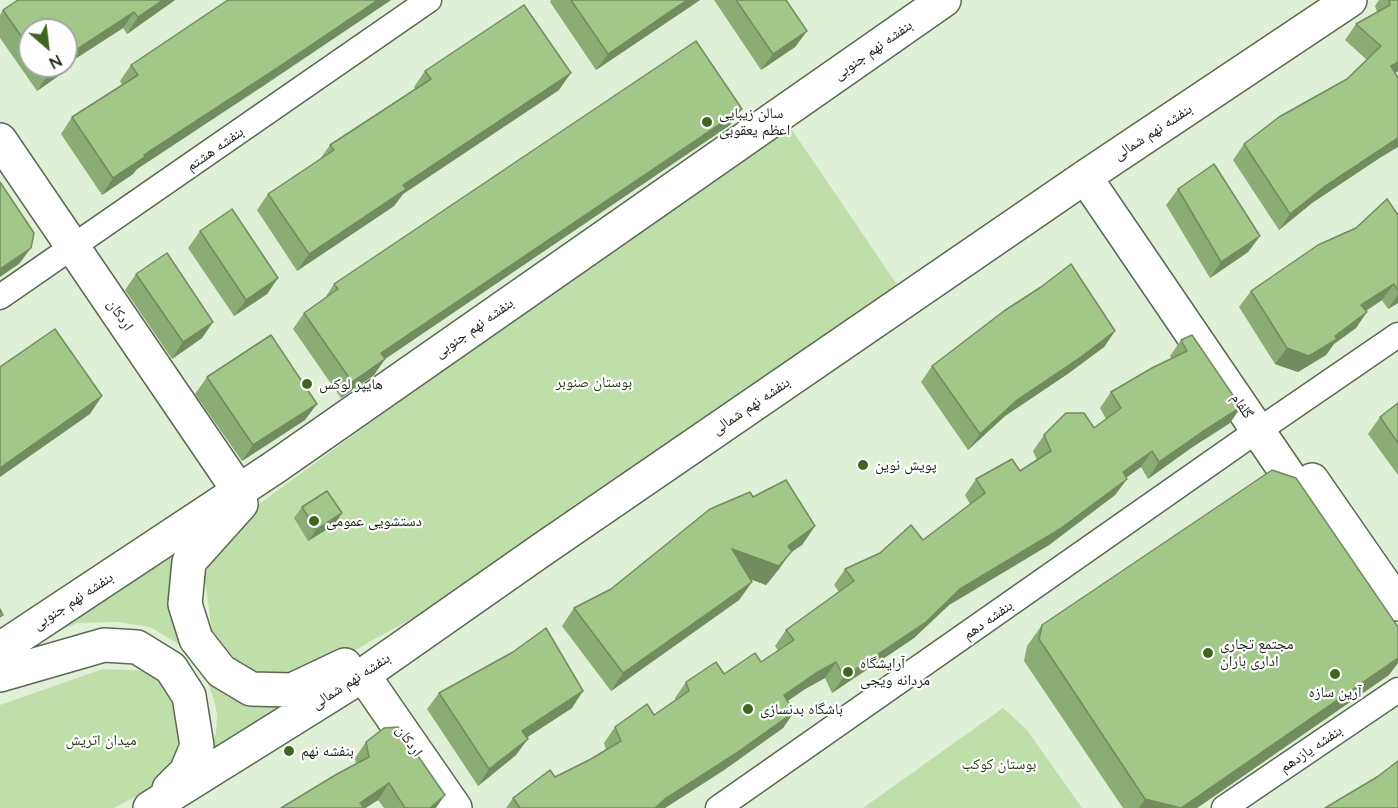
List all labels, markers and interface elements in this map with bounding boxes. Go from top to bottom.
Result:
street label: بنفشه نهم جنوبی [830,16,916,84]
north arrow [18,18,78,78]
text: N [46,51,65,74]
street label: بنفشه نهم شمالی [1110,100,1196,164]
place label: سالن زیبایی اعظم یعقوبی [719,104,790,139]
marker: سالن زیبایی اعظم یعقوبی [700,115,714,129]
street label: بنفشه هشتم [183,123,247,175]
street label: بنفشه نهم جنوبی [431,294,517,362]
street label: اردکان [103,296,137,334]
park label: بوستان صنوبر [556,373,632,391]
street label: بنفشه نهم شمالی [709,373,793,439]
place label: هایپر لوکس [319,375,383,393]
marker: هایپر لوکس [300,377,314,391]
street label: گلفام [1227,390,1257,422]
place label: پویش نوین [875,456,937,474]
marker: پویش نوین [856,458,870,472]
place label: دستشویی عمومی [326,512,422,530]
marker: دستشویی عمومی [307,514,321,528]
street label: بنفشه نهم جنوبی [29,568,117,634]
street label: بنفشه دهم [960,596,1016,644]
place label: مجتمع تجاری اداری باران [1220,635,1294,670]
marker: مجتمع تجاری اداری باران [1201,646,1215,660]
street label: بنفشه نهم شمالی [308,649,394,713]
place label: آرایشگاه مردانه ویجی [860,654,930,689]
marker: آرایشگاه مردانه ویجی [841,665,855,679]
marker: آرین سازه [1328,667,1342,681]
place label: آرین سازه [1309,683,1361,701]
place label: باشگاه بدنسازی [760,700,843,718]
marker: باشگاه بدنسازی [741,702,755,716]
street label: اردکان [392,722,426,760]
street label: بنفشه یازدهم [1276,722,1346,776]
park label: میدان اتریش [66,731,136,749]
place label: بنفشه نهم [301,742,354,760]
marker: بنفشه نهم [282,744,296,758]
park label: بوستان کوکب [962,755,1036,773]

